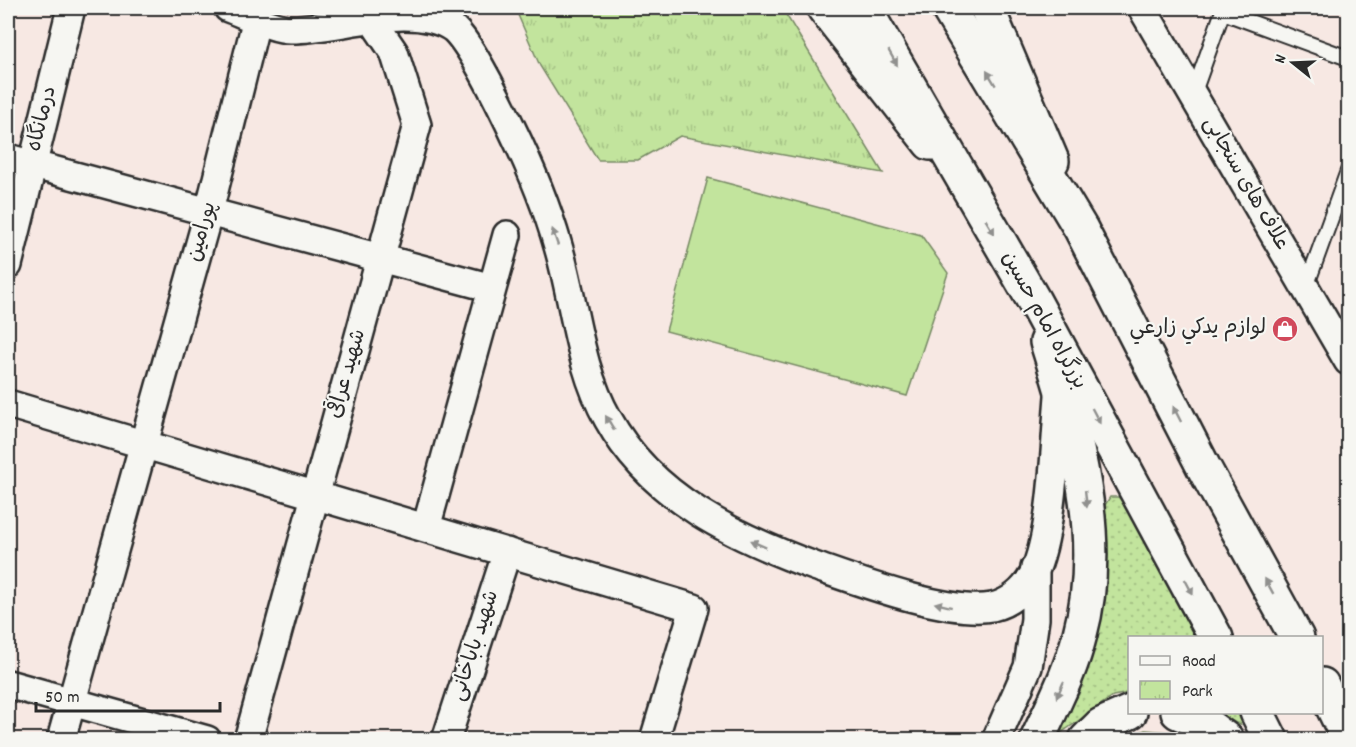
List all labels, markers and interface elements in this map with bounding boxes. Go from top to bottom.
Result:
north arrow [1263,33,1323,93]
one-way arrow [888,50,898,67]
text: N [1269,52,1293,66]
one-way arrow [985,70,996,86]
street label: درمانگاه [20,83,66,155]
street label: علاف های سنجابی [1194,111,1296,257]
street label: پورامین [181,199,225,265]
one-way arrow [985,219,996,235]
one-way arrow [550,227,560,245]
street label: بزرگراه امام حسین [993,246,1093,396]
place label: لوازم يدكي زارعي [1129,314,1266,345]
shop icon: لوازم يدكي زارعي [1270,314,1300,344]
street label: شهید عراقی [320,326,375,422]
one-way arrow [1172,406,1181,423]
one-way arrow [1091,407,1101,424]
one-way arrow [605,414,615,431]
one-way arrow [1081,490,1090,509]
one-way arrow [749,539,767,549]
one-way arrow [1264,577,1274,594]
one-way arrow [1184,579,1194,596]
street label: شهید باباخانی [444,587,508,705]
one-way arrow [934,599,952,609]
legend [1128,636,1323,714]
text: Road [1182,650,1216,675]
scale bar [36,675,220,713]
text: Park [1182,680,1213,705]
one-way arrow [1055,681,1065,699]
text: 50 m [45,686,80,711]

